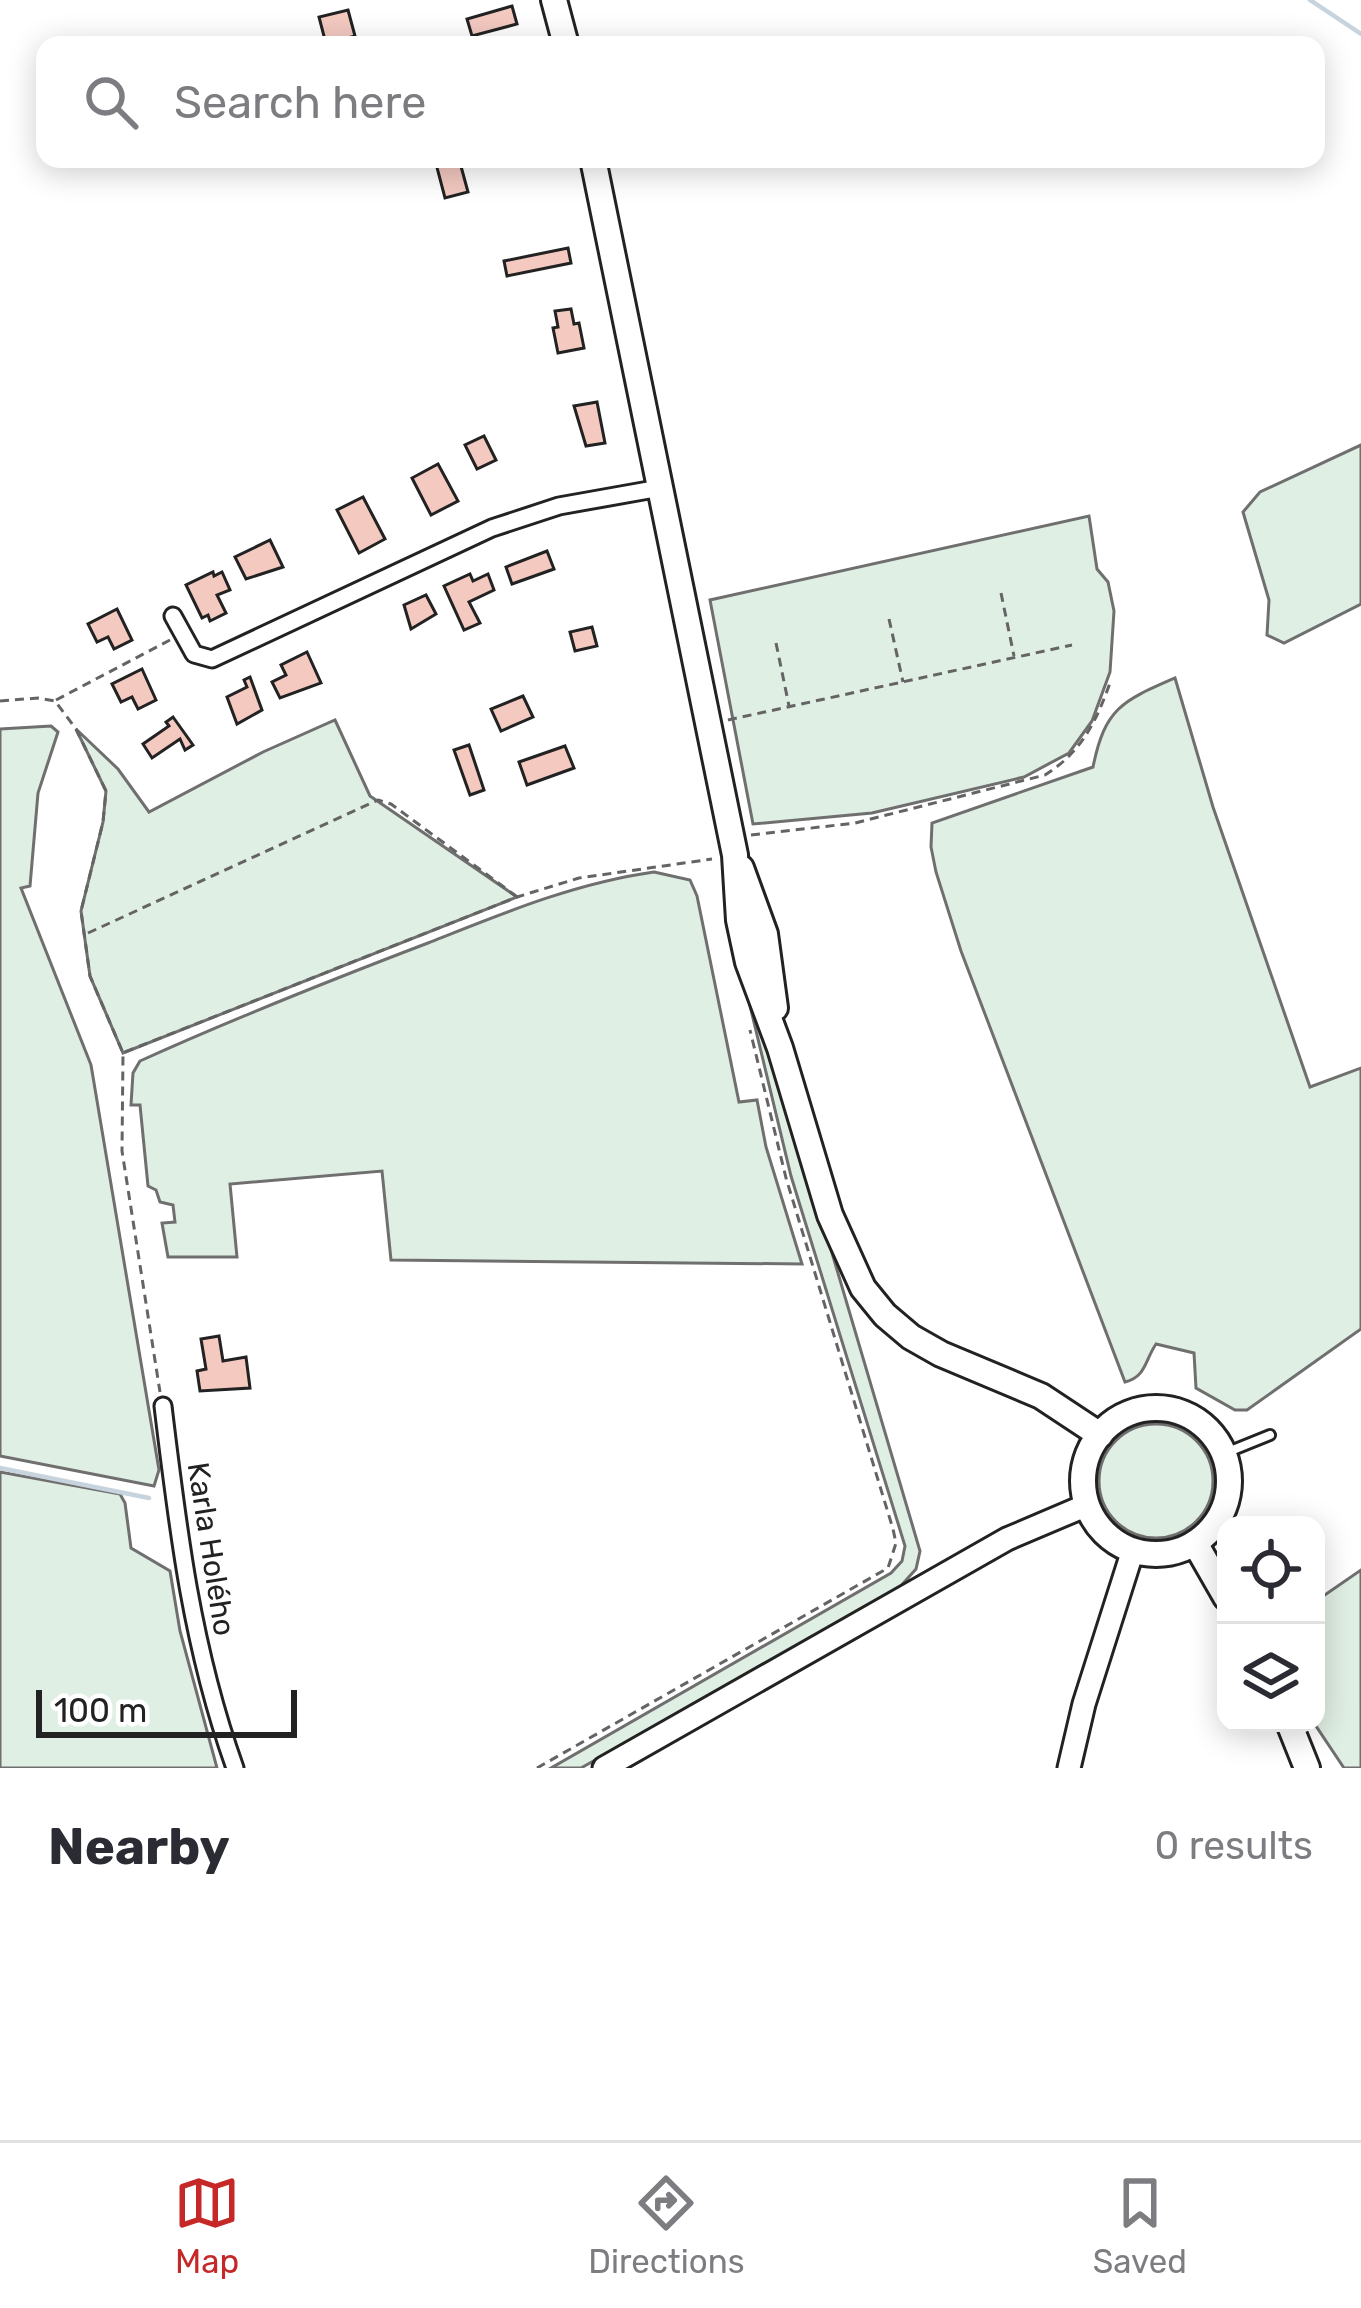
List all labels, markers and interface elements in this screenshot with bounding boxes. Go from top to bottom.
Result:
search box [36,36,1325,168]
icon: search [78,69,144,135]
text: Search here [174,76,426,129]
street label: Karla Holého [180,1460,242,1638]
map controls [1217,1516,1325,1732]
button: locate [1217,1516,1325,1624]
button: layers [1217,1624,1325,1732]
scale bar [36,1684,297,1737]
text: 100 m [54,1691,147,1730]
text: Nearby [48,1816,230,1877]
text: 0 results [1154,1823,1313,1869]
tab: Map [174,2170,240,2281]
tab: Directions [588,2170,745,2281]
tab: Saved [1093,2170,1187,2281]

